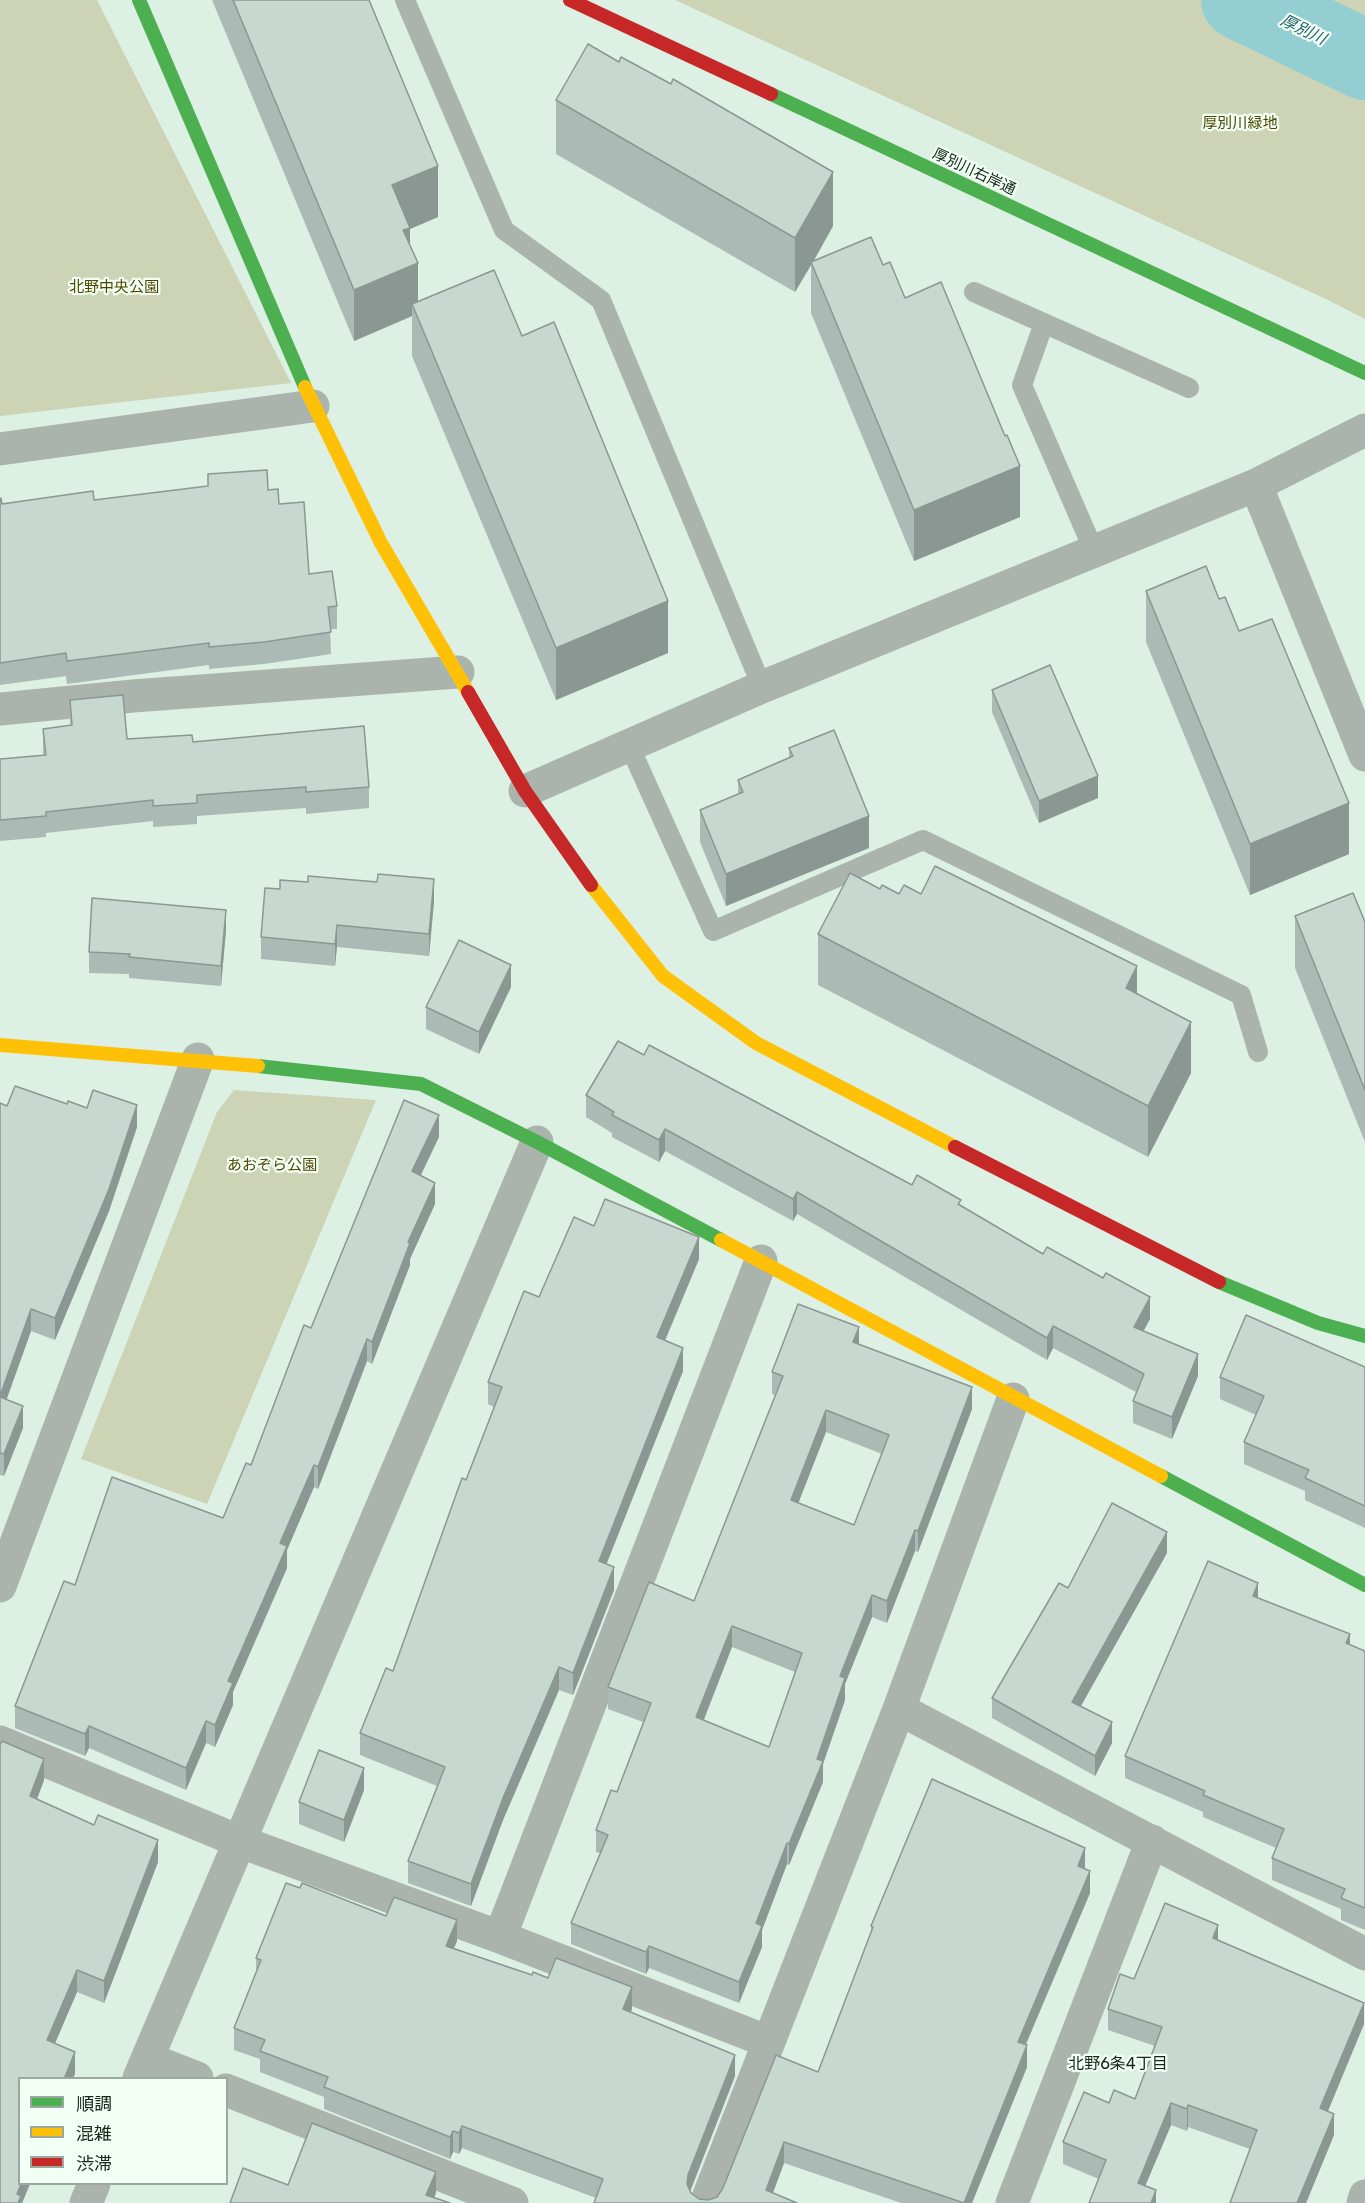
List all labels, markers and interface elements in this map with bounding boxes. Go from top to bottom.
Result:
water label: 厚別川 [1277,11,1329,49]
park label: 厚別川緑地 [1203,115,1277,133]
street label: 厚別川右岸通 [929,145,1019,199]
park label: 北野中央公園 [69,279,159,297]
park label: あおぞら公園 [227,1157,317,1175]
district label: 北野6条4丁目 [1068,2054,1168,2074]
legend [18,2077,228,2185]
text: 順調 [76,2093,112,2115]
text: 混雑 [76,2123,112,2145]
text: 渋滞 [76,2153,112,2175]

